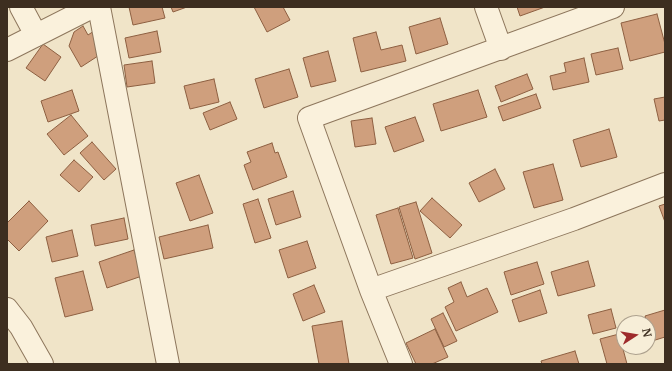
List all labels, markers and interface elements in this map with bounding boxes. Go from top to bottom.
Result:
north arrow [616,315,656,355]
text: N [639,327,655,338]

